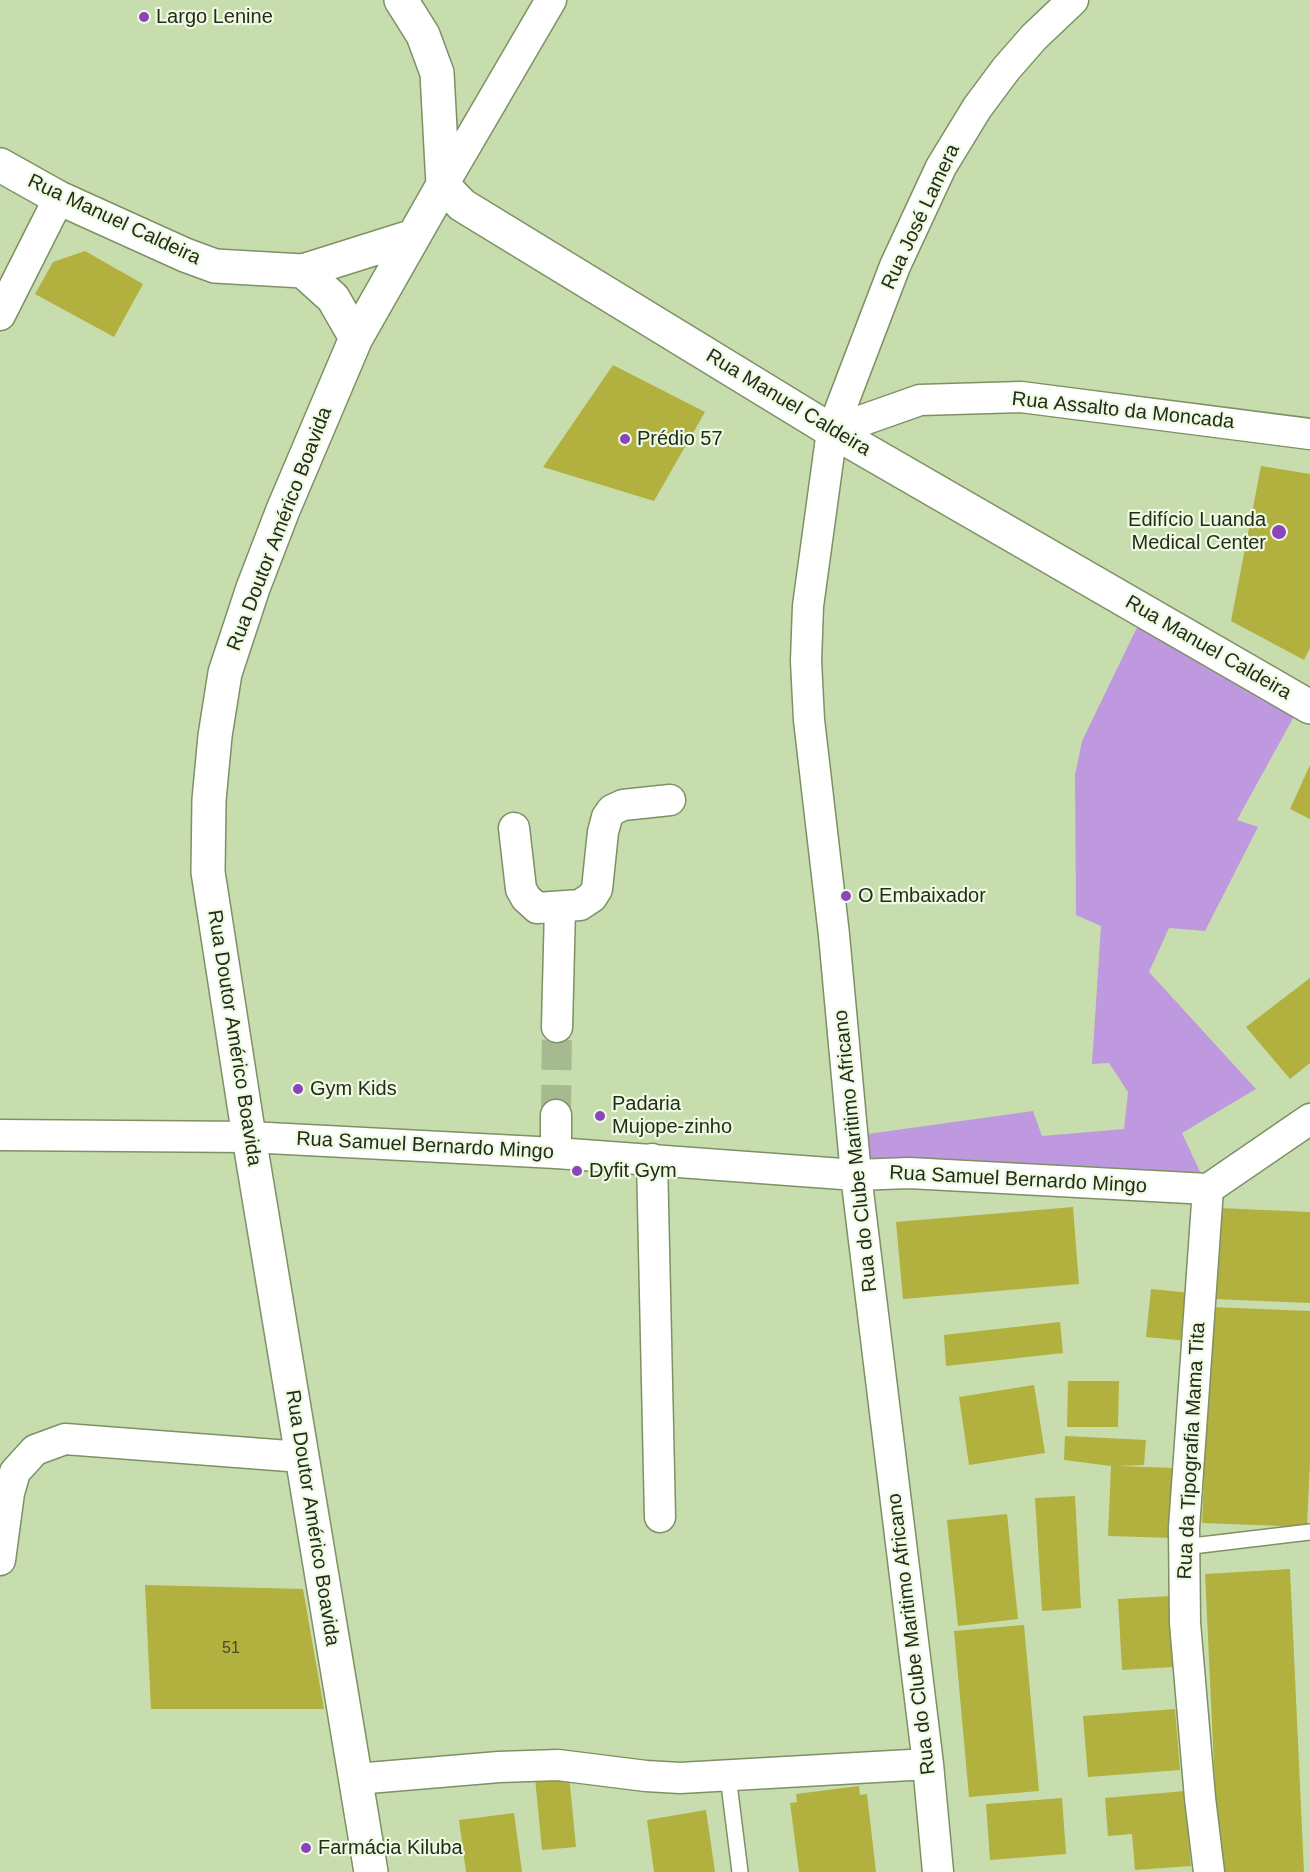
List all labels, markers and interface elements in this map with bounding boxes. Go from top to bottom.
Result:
place label: Largo Lenine [156,5,273,29]
marker: Largo Lenine [137,10,151,24]
street label: Rua José Lamera [877,140,965,294]
street label: Rua Manuel Caldeira [24,169,204,271]
street label: Rua Manuel Caldeira [701,344,875,462]
street label: Rua Assalto da Moncada [1011,387,1235,435]
street label: Rua Doutor Américo Boavida [222,404,338,654]
place label: Prédio 57 [637,427,723,451]
marker: Prédio 57 [618,432,632,446]
place label: Edifício Luanda Medical Center [1128,508,1266,555]
marker: Edifício Luanda Medical Center [1270,523,1288,541]
street label: Rua Manuel Caldeira [1121,591,1295,705]
place label: O Embaixador [858,884,986,908]
marker: O Embaixador [839,889,853,903]
street label: Rua Doutor Américo Boavida [202,908,266,1168]
street label: Rua do Clube Maritimo Africano [829,1009,883,1293]
place label: Gym Kids [310,1077,397,1101]
marker: Gym Kids [291,1082,305,1096]
place label: Padaria Mujope-zinho [612,1092,732,1139]
marker: Padaria Mujope-zinho [593,1109,607,1123]
street label: Rua Samuel Bernardo Mingo [296,1127,554,1165]
place label: Dyfit Gym [589,1159,677,1183]
street label: Rua Samuel Bernardo Mingo [889,1161,1147,1199]
marker: Dyfit Gym [570,1164,584,1178]
street label: Rua da Tipografia Mama Tita [1173,1322,1211,1580]
street label: Rua Doutor Américo Boavida [280,1388,344,1648]
street label: Rua do Clube Maritimo Africano [883,1492,941,1776]
house number: 51 [222,1639,240,1659]
place label: Farmácia Kiluba [318,1836,463,1860]
marker: Farmácia Kiluba [299,1841,313,1855]

